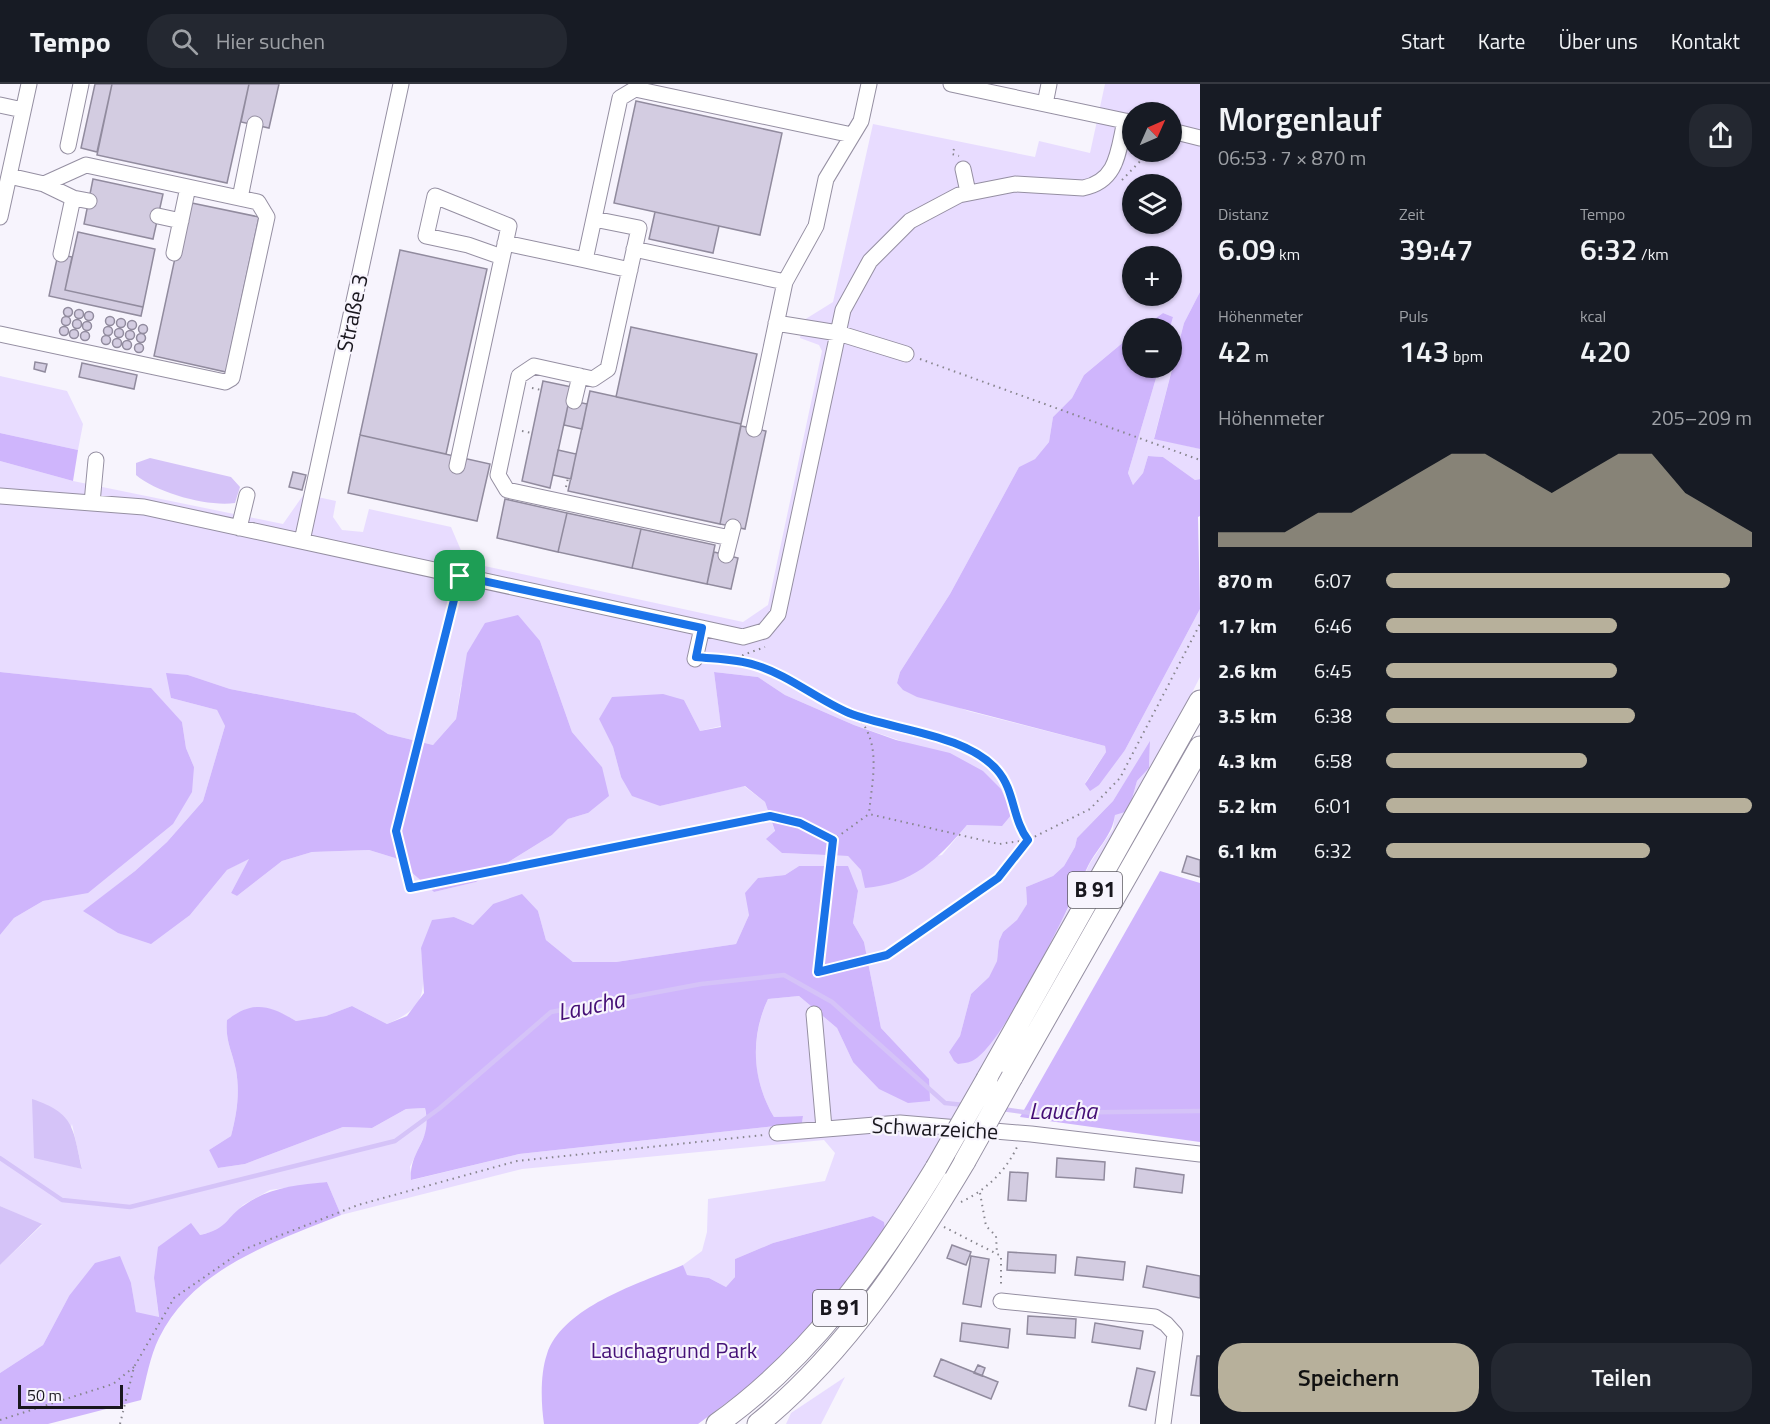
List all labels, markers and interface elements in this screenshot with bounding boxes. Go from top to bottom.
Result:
search box [147,14,567,68]
text: Tempo [30,20,111,63]
text: Hier suchen [216,24,325,58]
icon: search [168,25,201,58]
text: Start [1401,25,1445,57]
text: Karte [1478,25,1525,57]
text: Über uns [1558,25,1638,57]
text: Kontakt [1671,25,1740,57]
text: Morgenlauf [1218,94,1382,144]
north arrow [1122,102,1182,162]
map controls [1122,102,1182,378]
button: share [1689,104,1752,167]
text: 06:53 · 7 × 870 m [1218,142,1366,173]
button: layers [1122,174,1182,234]
text: Distanz [1218,202,1269,226]
text: Zeit [1399,202,1425,226]
text: Tempo [1580,202,1625,226]
text: 6.09 [1218,226,1276,272]
text: 39:47 [1399,226,1473,272]
text: 6:32 [1580,226,1638,272]
text: km [1276,242,1300,266]
text: /km [1638,242,1669,266]
button: + [1122,246,1182,306]
street label: Straße 3 [327,271,377,355]
text: Höhenmeter [1218,304,1303,328]
text: Puls [1399,304,1428,328]
text: kcal [1580,304,1606,328]
button: − [1122,318,1182,378]
text: 42 [1218,328,1252,374]
text: 143 [1399,328,1449,374]
text: 420 [1580,328,1630,374]
text: m [1252,344,1269,368]
text: bpm [1449,344,1483,368]
text: Höhenmeter [1218,402,1324,433]
text: 205–209 m [1651,402,1752,433]
pin [434,550,485,601]
icon: arrive [443,559,476,592]
text: 870 m [1218,565,1273,596]
text: 6:07 [1314,565,1352,596]
text: 1.7 km [1218,610,1277,641]
text: 6:46 [1314,610,1352,641]
text: 2.6 km [1218,655,1277,686]
text: 6:45 [1314,655,1352,686]
text: 3.5 km [1218,700,1277,731]
text: 6:38 [1314,700,1352,731]
text: 4.3 km [1218,745,1277,776]
text: 6:58 [1314,745,1352,776]
text: 5.2 km [1218,790,1277,821]
text: 6:01 [1314,790,1352,821]
text: 6.1 km [1218,835,1277,866]
text: 6:32 [1314,835,1352,866]
road number: B 91 [1068,872,1122,908]
water label: Laucha [554,980,630,1030]
water label: Laucha [1029,1092,1099,1128]
street label: Schwarzeiche [871,1108,999,1148]
road number: B 91 [813,1290,867,1326]
park label: Lauchagrund Park [591,1333,758,1367]
button: Speichern [1218,1343,1479,1412]
button: Teilen [1491,1343,1752,1412]
scale bar [18,1382,123,1410]
text: 50 m [27,1383,62,1407]

